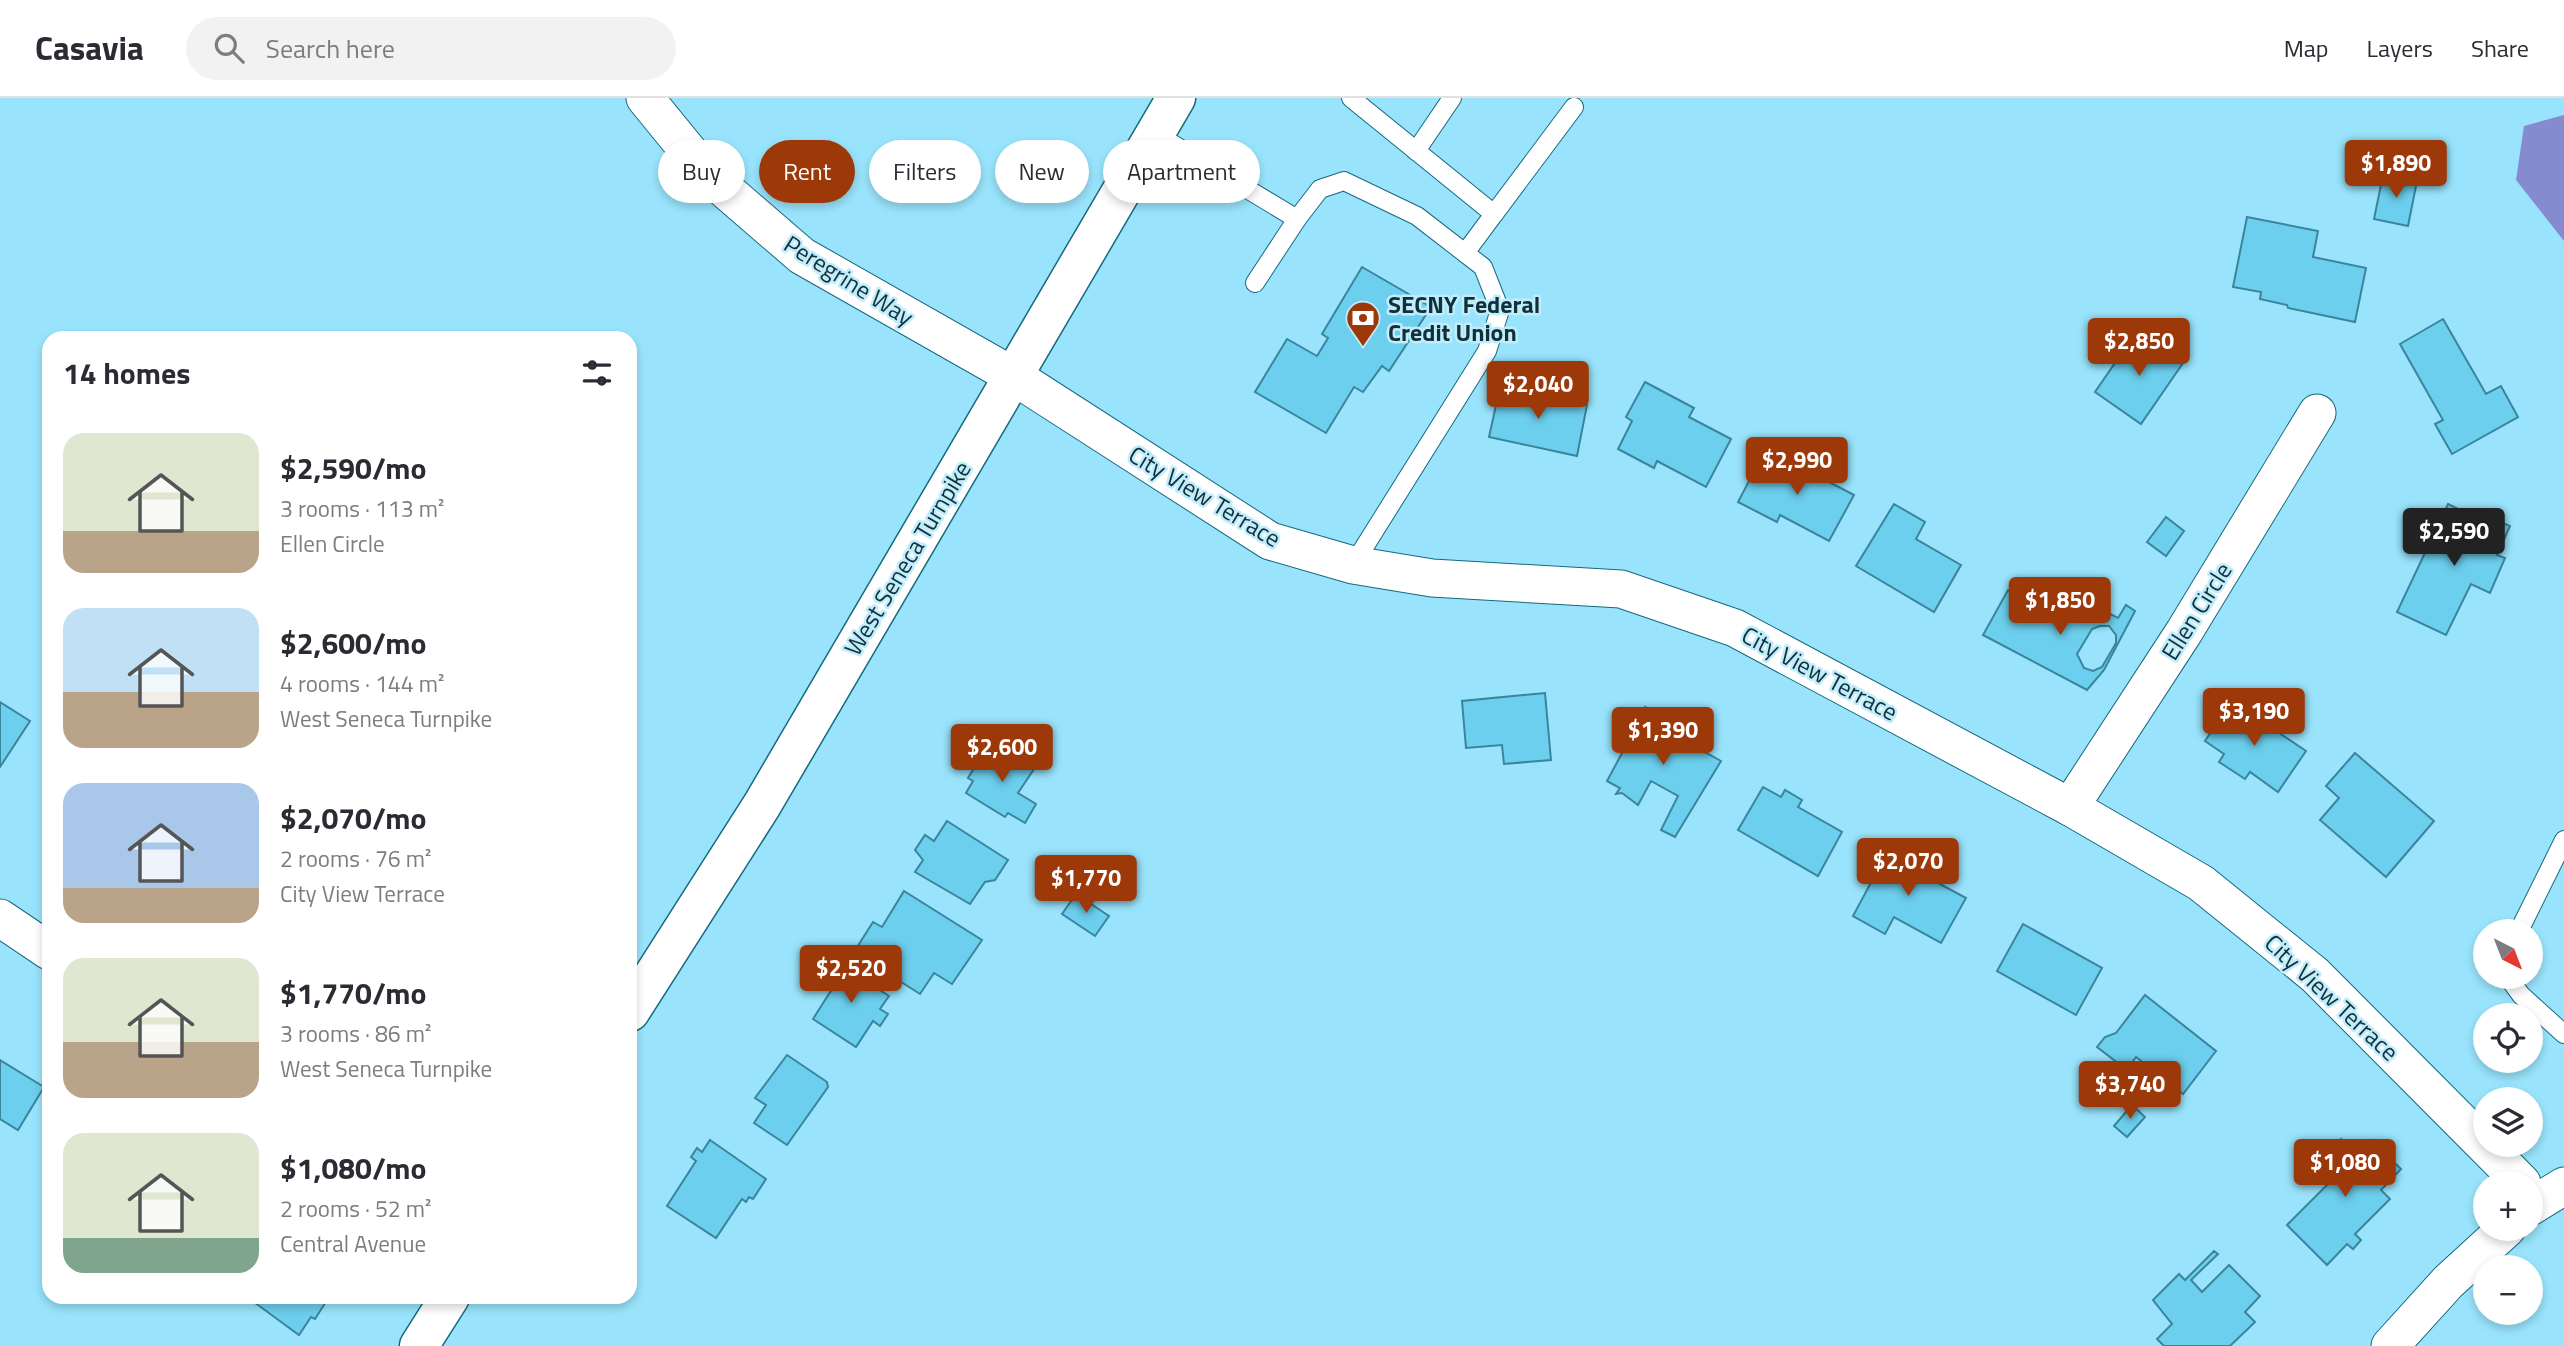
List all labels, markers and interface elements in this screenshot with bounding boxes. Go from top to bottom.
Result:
search box [186,17,676,80]
text: Casavia [35,23,144,73]
icon: search [210,29,248,67]
text: Search here [266,29,395,68]
text: Map [2284,30,2329,66]
text: Layers [2367,30,2433,66]
text: Share [2471,30,2529,66]
chip: Buy [658,140,745,203]
chip: Rent [759,140,855,203]
chip: Filters [869,140,981,203]
chip: New [995,140,1089,203]
chip: Apartment [1103,140,1260,203]
pin: $1,890 [2339,140,2453,200]
text: $1,890 [2361,145,2431,180]
street label: Peregrine Way [777,226,921,334]
place label: SECNY Federal Credit Union [1388,286,1540,350]
bank icon: SECNY Federal Credit Union [1344,299,1382,348]
pin: $2,850 [2082,318,2196,378]
text: $2,850 [2104,323,2174,358]
text: 14 homes [63,350,190,396]
icon: filters [578,354,616,392]
pin: $2,040 [1481,362,1595,421]
text: $2,040 [1503,366,1573,401]
street label: City View Terrace [1122,436,1288,556]
pin: $2,990 [1740,438,1854,497]
text: $2,990 [1762,442,1832,477]
text: $2,590/mo [280,445,426,491]
street label: West Seneca Turnpike [835,454,979,662]
icon: home [119,461,203,545]
text: 3 rooms · 113 m² [280,491,444,526]
pin: $2,590 [2397,508,2511,568]
text: $2,590 [2419,513,2489,548]
text: Ellen Circle [280,526,385,561]
street label: Ellen Circle [2152,555,2240,667]
pin: $1,850 [2003,578,2117,637]
text: $1,850 [2025,582,2095,617]
street label: City View Terrace [1736,617,1904,729]
text: $2,600/mo [280,620,426,666]
icon: home [119,636,203,720]
text: 4 rooms · 144 m² [280,666,444,701]
pin: $3,190 [2197,688,2311,748]
text: $3,190 [2219,693,2289,728]
text: West Seneca Turnpike [280,701,492,736]
pin: $1,390 [1606,708,1720,767]
text: $1,390 [1628,712,1698,747]
pin: $2,600 [945,724,1059,784]
text: $2,600 [967,729,1037,764]
text: $2,070/mo [280,795,426,841]
icon: home [119,811,203,895]
pin: $2,070 [1851,838,1965,898]
text: 2 rooms · 76 m² [280,841,431,876]
text: $2,070 [1873,843,1943,878]
pin: $1,770 [1029,856,1143,915]
text: $1,770 [1051,860,1121,895]
text: City View Terrace [280,876,445,911]
north arrow [2473,919,2543,989]
map controls [2473,919,2543,1325]
street label: City View Terrace [2257,925,2407,1069]
pin: $2,520 [794,946,908,1005]
text: $2,520 [816,950,886,985]
text: $1,770/mo [280,970,426,1016]
icon: home [119,986,203,1070]
button: locate [2473,1003,2543,1073]
text: 3 rooms · 86 m² [280,1016,431,1051]
text: West Seneca Turnpike [280,1051,492,1086]
pin: $3,740 [2073,1062,2187,1121]
text: $3,740 [2095,1066,2165,1101]
button: layers [2473,1087,2543,1157]
pin: $1,080 [2288,1140,2402,1199]
text: $1,080 [2310,1144,2380,1179]
text: $1,080/mo [280,1145,426,1191]
icon: home [119,1161,203,1245]
button: + [2473,1171,2543,1241]
text: 2 rooms · 52 m² [280,1191,431,1226]
text: Central Avenue [280,1226,426,1261]
button: − [2473,1255,2543,1325]

